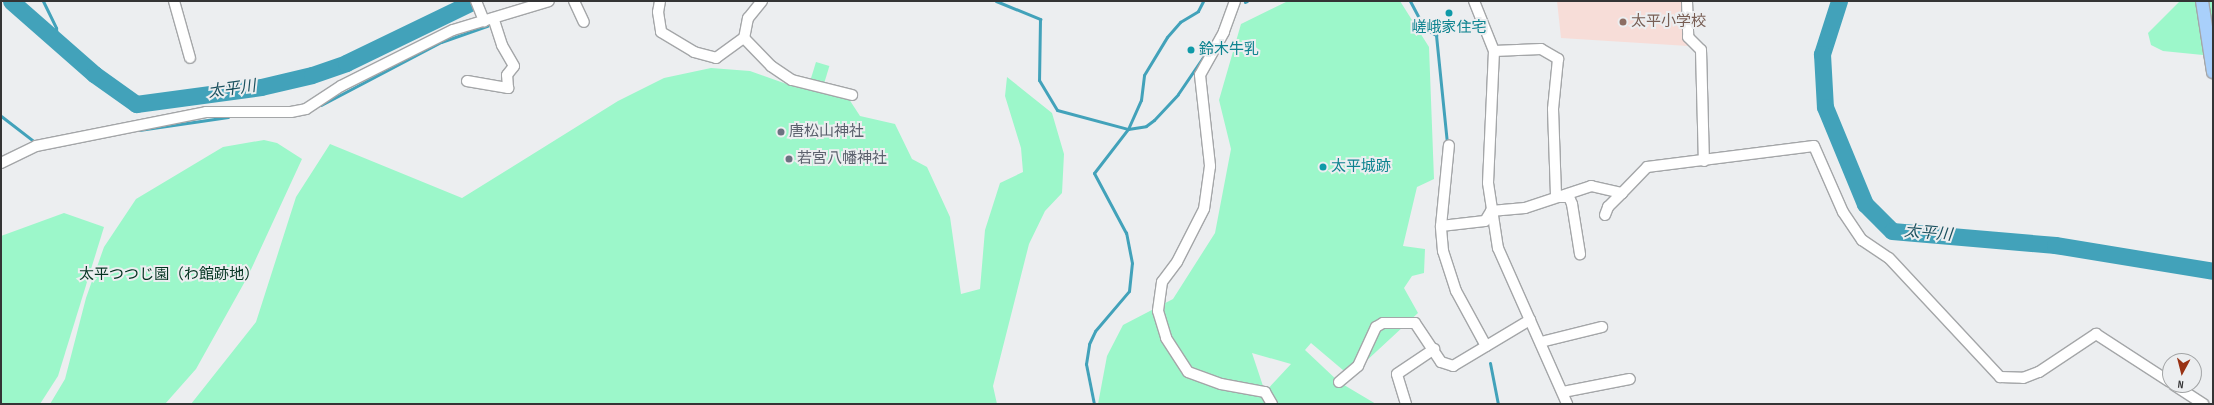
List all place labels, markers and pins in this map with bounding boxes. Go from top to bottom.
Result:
marker: 嵯峨家住宅 [1444,8,1454,18]
place label: 太平小学校 [1631,13,1706,31]
marker: 太平小学校 [1618,17,1628,27]
place label: 嵯峨家住宅 [1412,19,1486,37]
place label: 鈴木牛乳 [1199,41,1259,59]
marker: 鈴木牛乳 [1186,45,1196,55]
place label: 唐松山神社 [789,123,864,141]
marker: 唐松山神社 [776,127,786,137]
place label: 若宮八幡神社 [797,150,887,168]
marker: 若宮八幡神社 [784,154,794,164]
place label: 太平城跡 [1331,158,1391,176]
marker: 太平城跡 [1318,162,1328,172]

